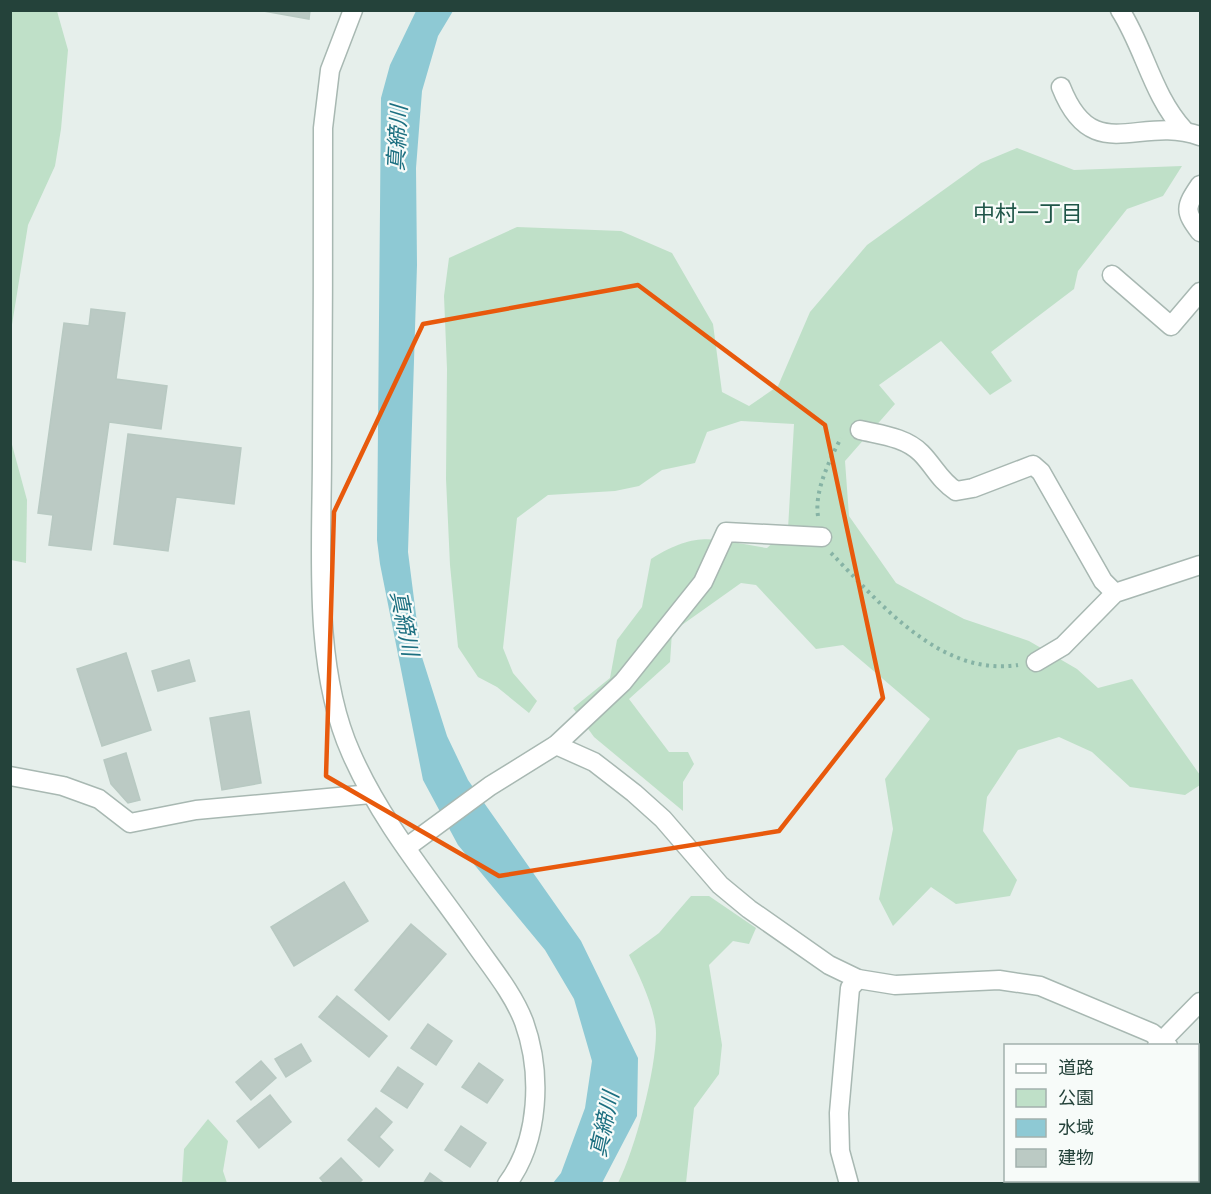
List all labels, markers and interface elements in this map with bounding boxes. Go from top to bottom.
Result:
water label: 真締川 [379,102,413,172]
district label: 中村一丁目 [973,197,1083,227]
water label: 真締川 [385,588,427,660]
legend [1004,1044,1199,1182]
text: 道路 [1058,1055,1094,1079]
text: 公園 [1058,1085,1094,1109]
water label: 真締川 [581,1087,625,1159]
text: 水域 [1058,1115,1094,1139]
text: 建物 [1058,1145,1094,1169]

